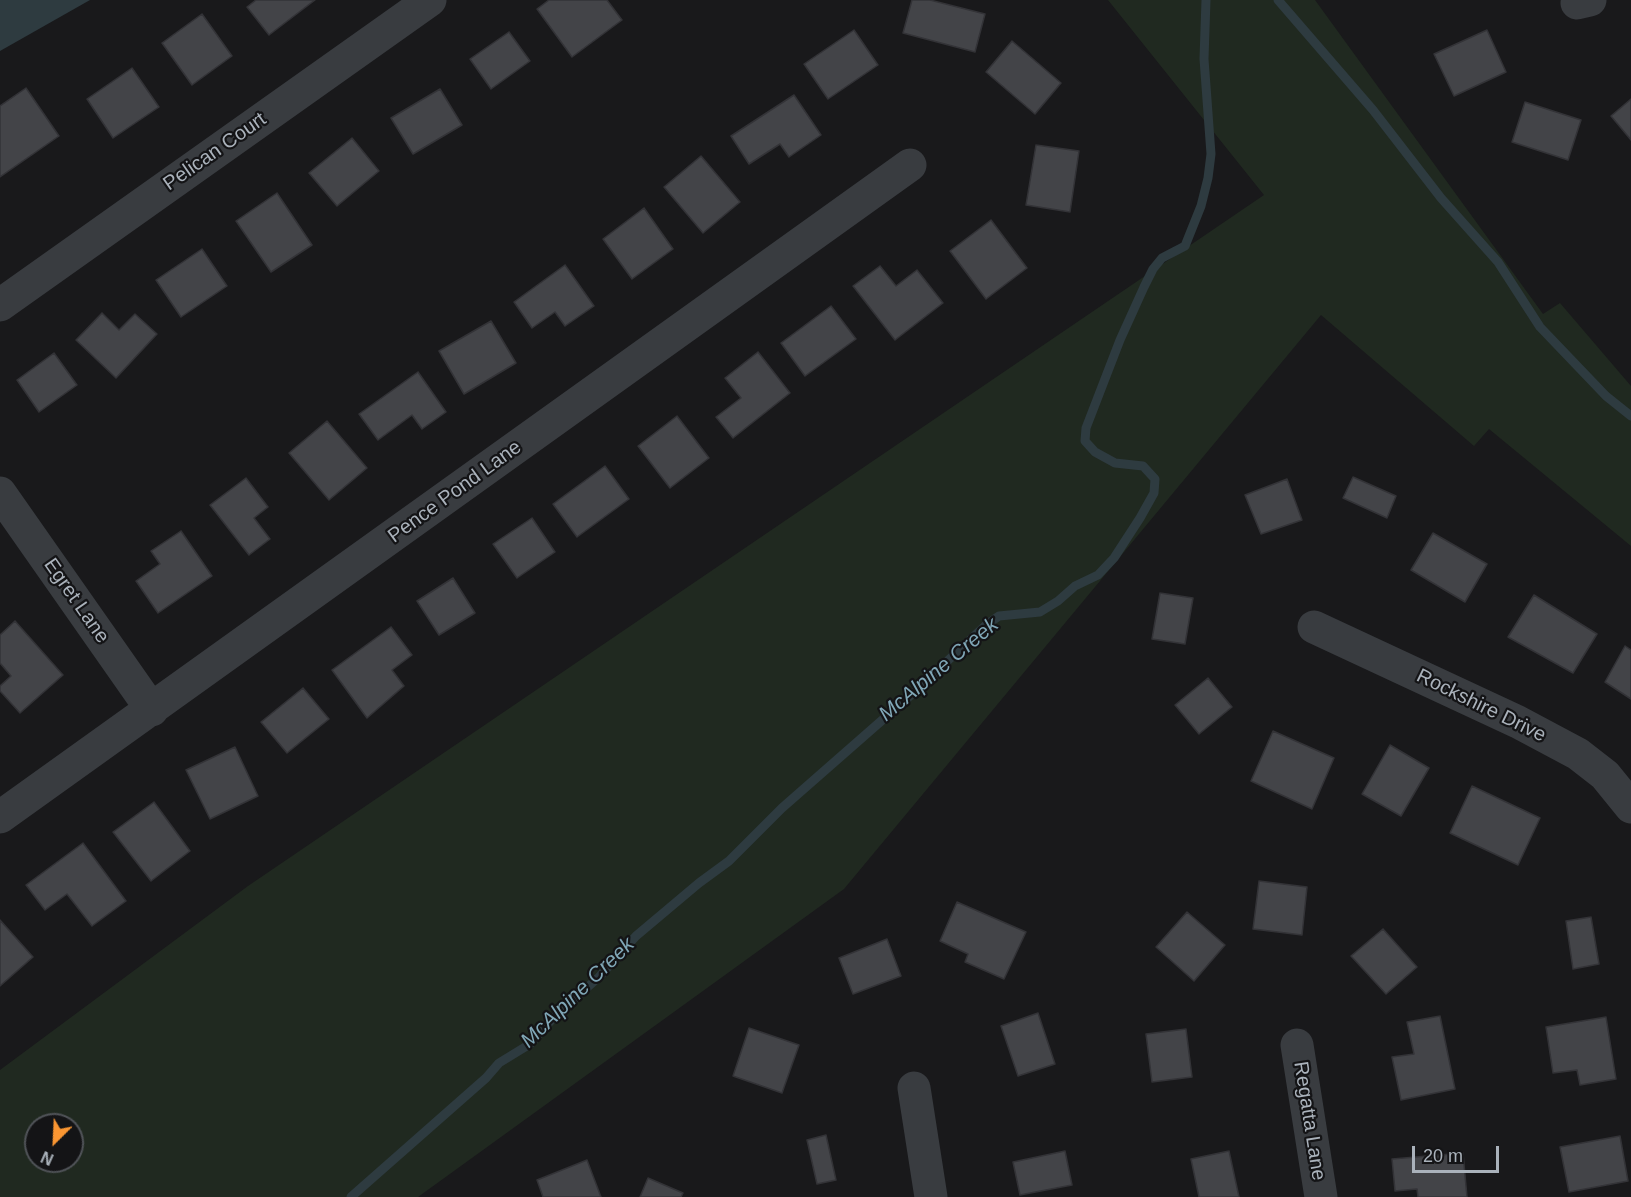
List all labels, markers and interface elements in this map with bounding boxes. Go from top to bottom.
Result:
street label: Pelican Court [159,108,271,196]
street label: Pence Pond Lane [384,436,526,548]
street label: Egret Lane [38,554,114,648]
water label: McAlpine Creek [874,613,1004,727]
street label: Rockshire Drive [1412,664,1550,748]
water label: McAlpine Creek [516,932,640,1054]
street label: Regatta Lane [1288,1060,1330,1182]
north arrow [24,1113,84,1173]
scale bar [1415,1134,1502,1172]
text: 20 m [1423,1146,1463,1166]
text: N [39,1148,56,1168]

